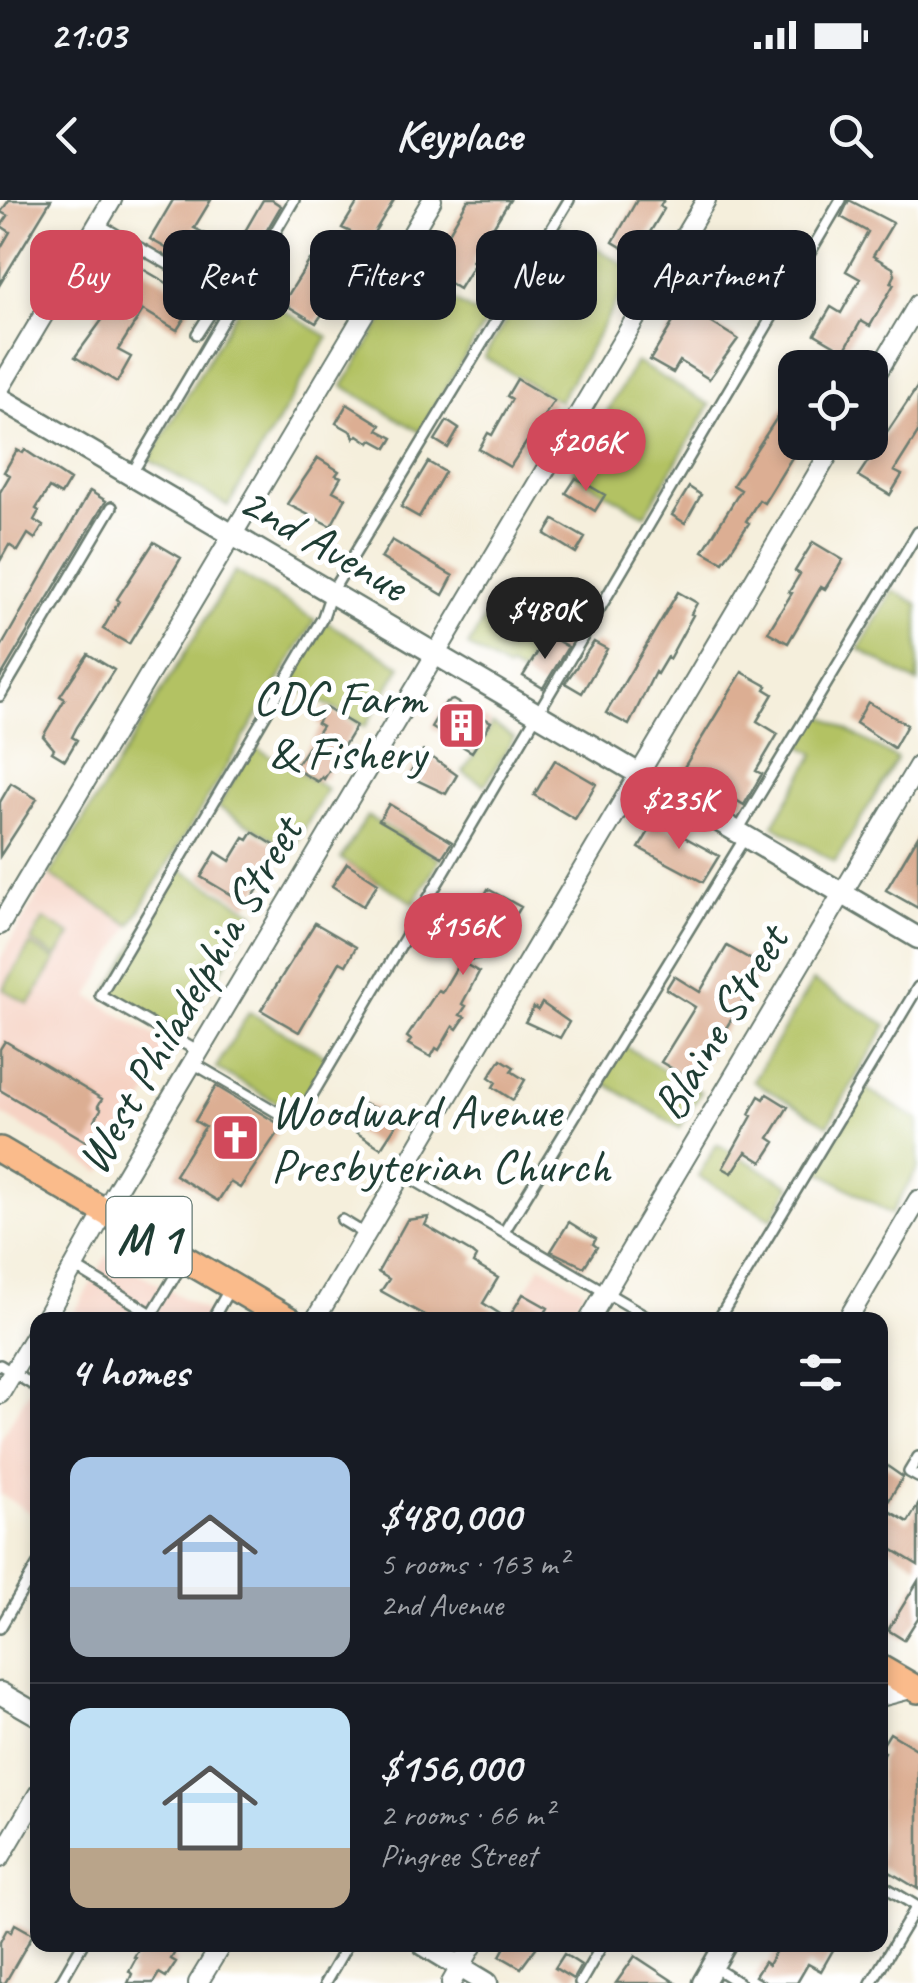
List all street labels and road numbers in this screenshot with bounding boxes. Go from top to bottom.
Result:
street label: 2nd Avenue [229,471,421,617]
street label: West Philadelphia Street [62,803,317,1185]
street label: Blaine Street [639,911,803,1131]
road number: M 1 [106,1197,192,1277]

